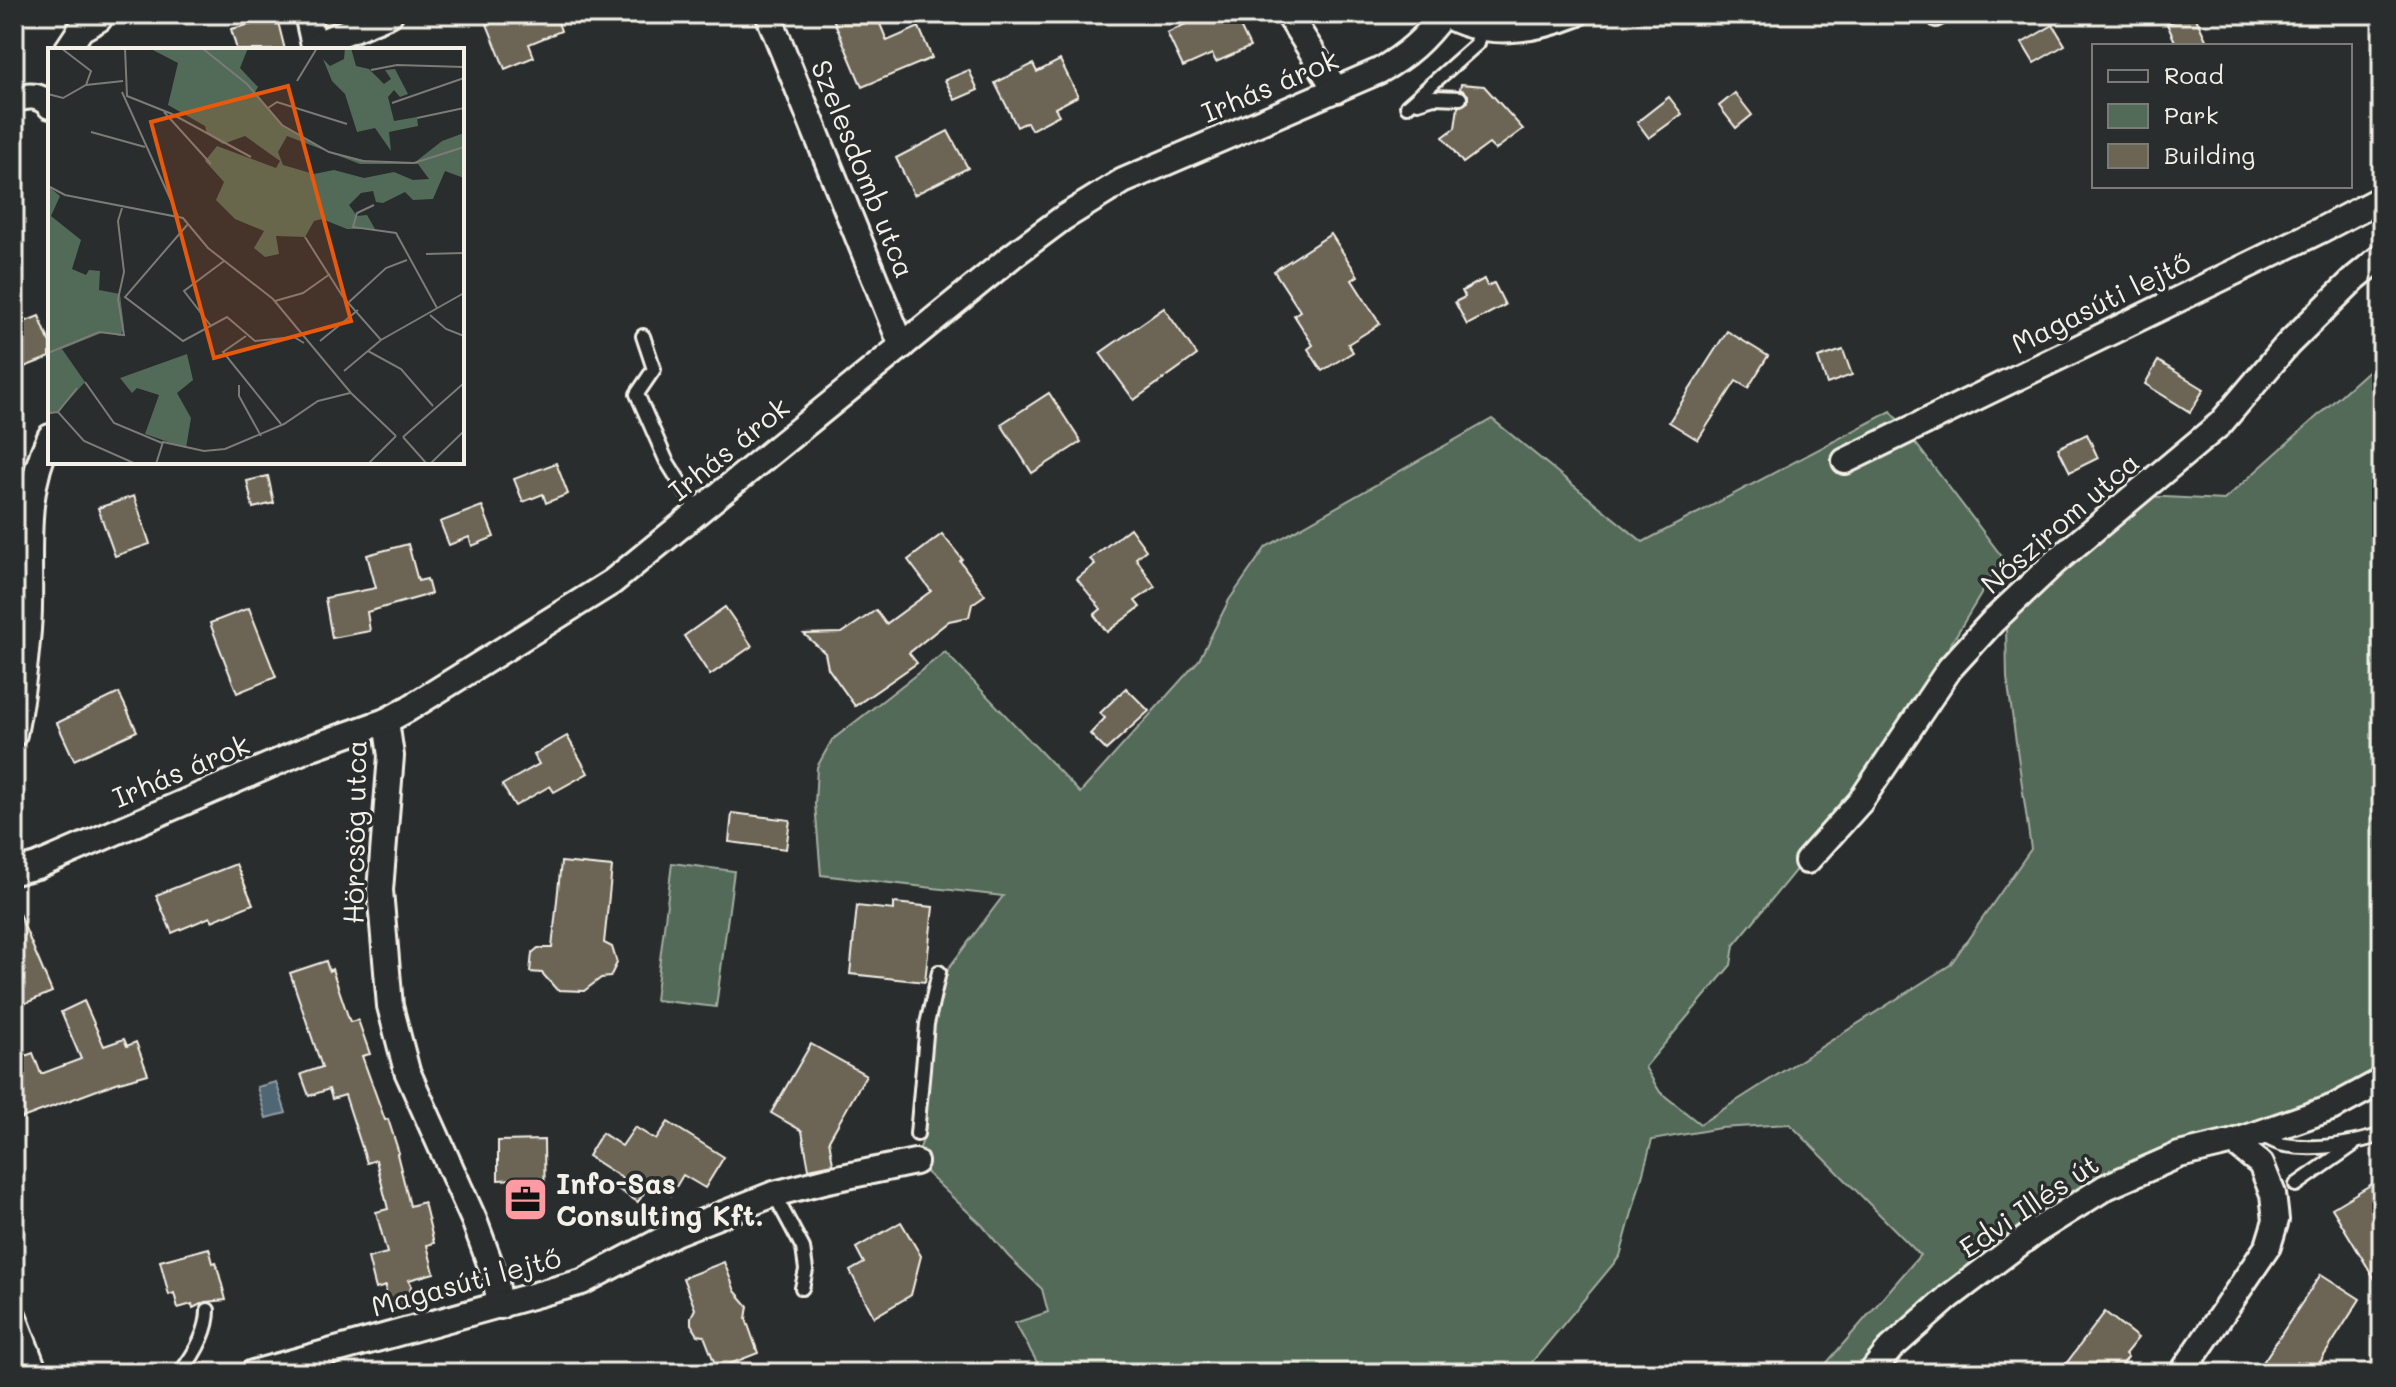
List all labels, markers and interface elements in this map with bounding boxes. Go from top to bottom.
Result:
street label: Irhás árok [1196,40,1343,130]
legend [2092,44,2352,188]
inset map [48,48,464,464]
street label: Szelesdomb utca [804,54,924,283]
text: Road [2164,59,2224,90]
text: Park [2164,99,2218,130]
text: Building [2164,139,2255,170]
street label: Magasúti lejtő [2005,243,2196,361]
street label: Irhás árok [661,389,796,508]
street label: Nőszirom utca [1973,444,2146,601]
street label: Irhás árok [107,725,254,815]
street label: Hörcsög utca [334,740,374,924]
street label: Edvi Illés út [1952,1145,2105,1265]
place label: Info-Sas Consulting Kft. [556,1165,764,1233]
office icon: Info-Sas Consulting Kft. [501,1176,549,1224]
street label: Magasúti lejtő [367,1238,565,1324]

